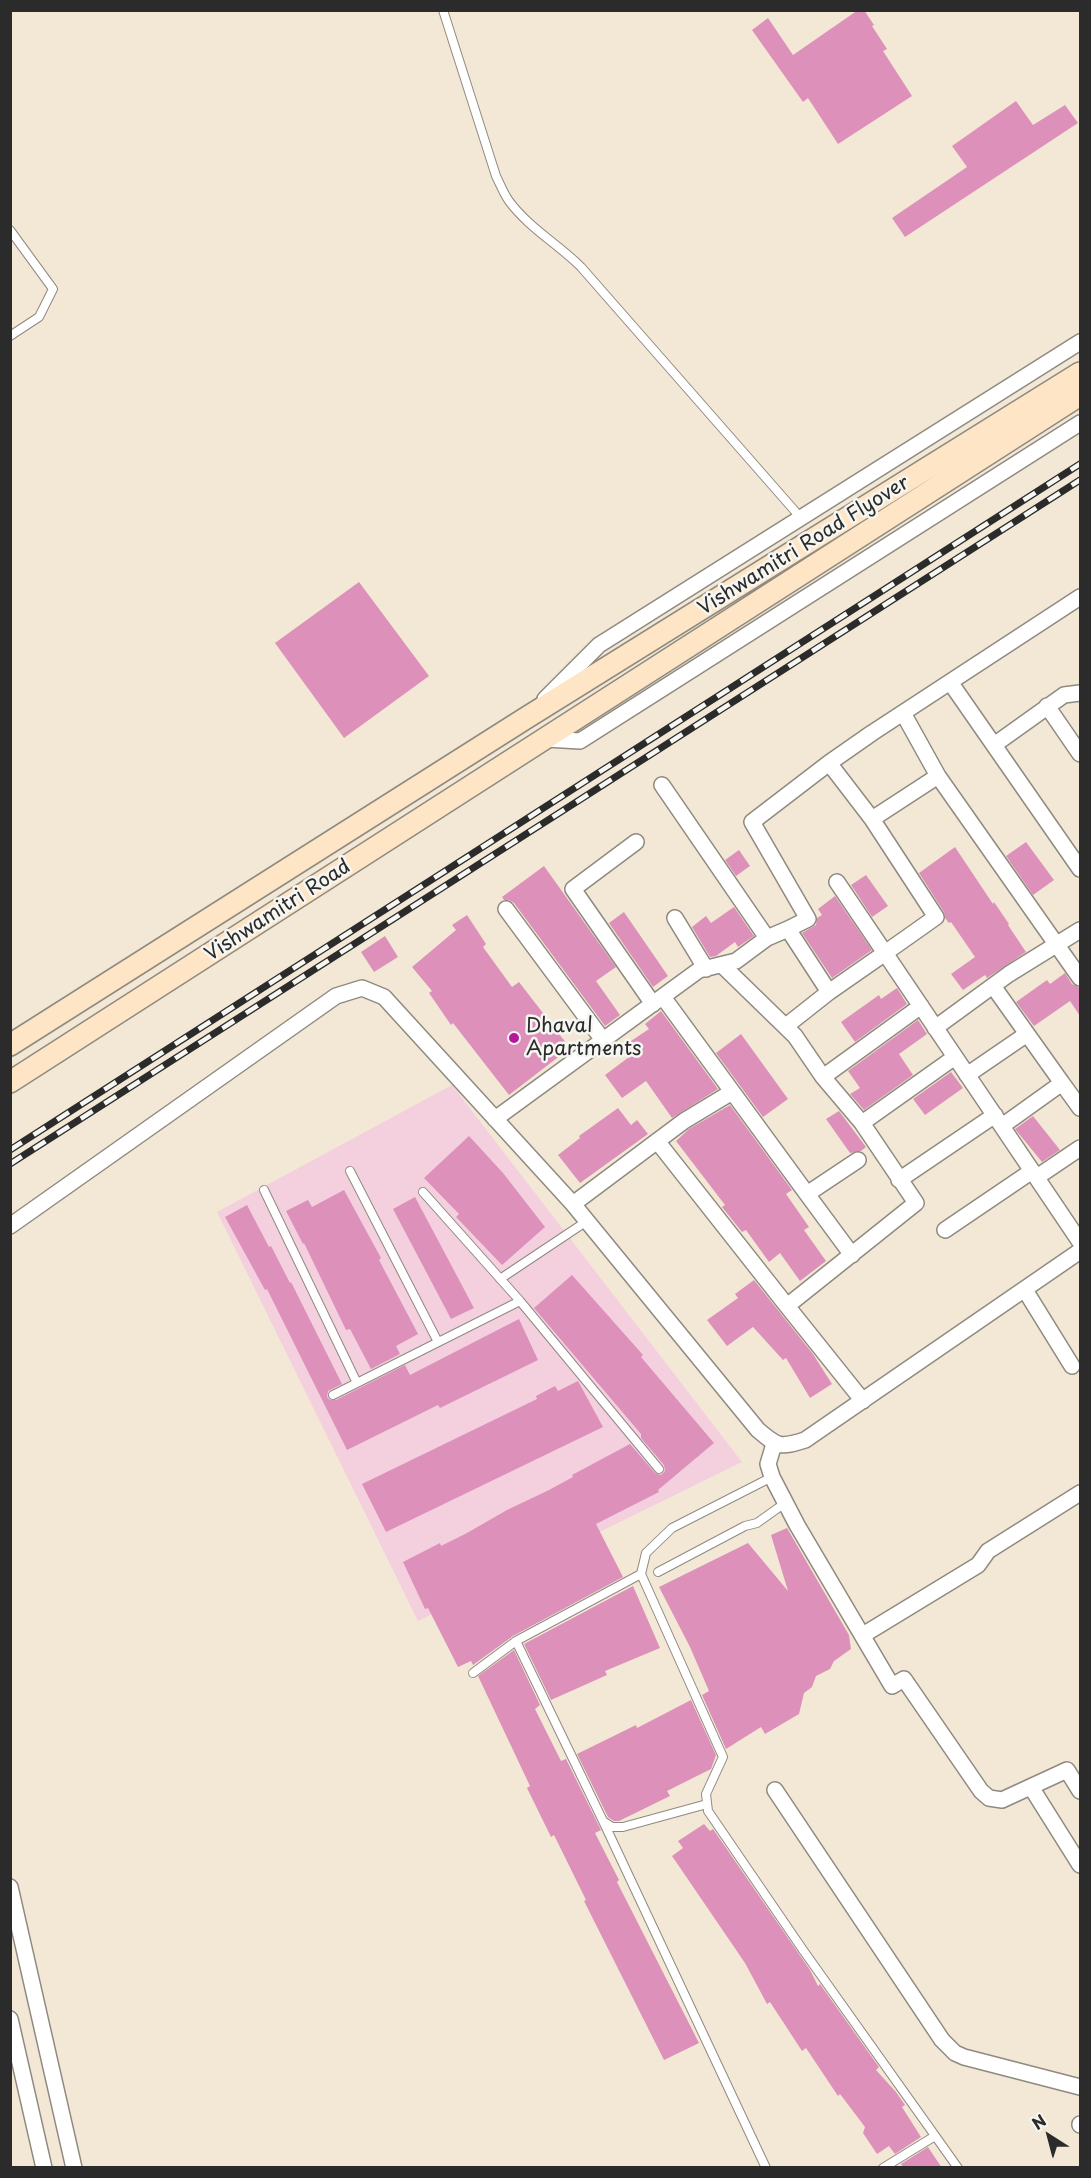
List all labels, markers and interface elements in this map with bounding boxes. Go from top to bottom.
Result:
street label: Vishwamitri Road Flyover [694,471,914,621]
street label: Vishwamitri Road [201,855,355,967]
place label: Dhaval Apartments [526,1014,642,1061]
marker: Dhaval Apartments [507,1031,521,1045]
north arrow [1019,2106,1079,2166]
text: N [1026,2108,1051,2135]

